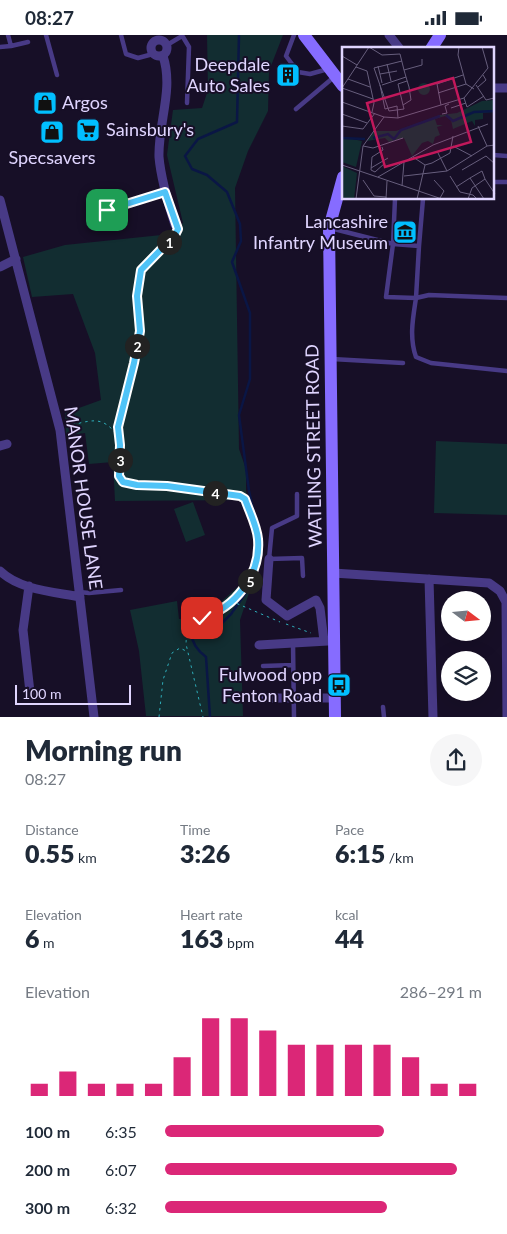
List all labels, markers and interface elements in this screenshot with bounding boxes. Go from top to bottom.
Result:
text: 08:27 [25,6,74,29]
inset map [342,47,494,200]
place label: Deepdale Auto Sales [187,53,270,96]
building icon: Deepdale Auto Sales [275,62,301,88]
shop icon: Argos [32,90,58,116]
place label: Argos [62,91,108,113]
supermarket icon: Sainsbury's [75,117,101,143]
place label: Sainsbury's [106,118,194,140]
shop icon: Specsavers [39,119,65,145]
place label: Specsavers [8,146,96,168]
pin [86,189,128,231]
icon: arrive [93,196,121,224]
place label: Lancashire Infantry Museum [253,210,388,253]
museum icon: Lancashire Infantry Museum [392,219,418,245]
pin: 1 [156,229,182,255]
text: 1 [165,234,174,251]
pin: 2 [124,333,150,359]
text: 2 [133,338,142,355]
street label: WATLING STREET ROAD [300,344,326,548]
street label: MANOR HOUSE LANE [60,405,108,591]
pin: 3 [108,447,132,473]
text: 3 [116,452,125,469]
pin: 4 [202,481,228,505]
text: 4 [211,485,220,502]
pin: 5 [238,569,262,593]
text: 5 [246,573,255,590]
north arrow [441,591,491,641]
map controls [441,591,491,701]
pin [181,597,223,639]
icon: check [188,604,216,632]
button: layers [441,651,491,701]
place label: Fulwood opp Fenton Road [219,663,322,706]
bus stop icon: Fulwood opp Fenton Road [326,672,352,698]
scale bar [15,681,131,705]
text: 100 m [22,685,61,702]
text: Morning run [25,733,182,767]
button: share [430,734,482,786]
text: 08:27 [25,769,66,788]
text: Distance [25,821,79,838]
text: Time [180,821,211,838]
text: Pace [335,821,364,838]
text: 0.55 [25,838,74,868]
text: 3:26 [180,838,230,868]
text: 6:15 [335,838,385,868]
text: km [74,849,97,866]
text: /km [385,849,414,866]
text: Elevation [25,906,82,923]
text: Heart rate [180,906,243,923]
text: kcal [335,906,359,923]
text: 6 [25,923,40,953]
text: 163 [180,923,224,953]
text: 44 [335,923,364,953]
text: m [40,934,55,951]
text: bpm [224,934,254,951]
text: Elevation [25,982,90,1001]
text: 286–291 m [400,982,482,1001]
text: 100 m [25,1122,70,1141]
text: 6:35 [105,1122,137,1141]
text: 200 m [25,1160,70,1179]
text: 6:07 [105,1160,137,1179]
text: 300 m [25,1198,70,1217]
text: 6:32 [105,1198,137,1217]

